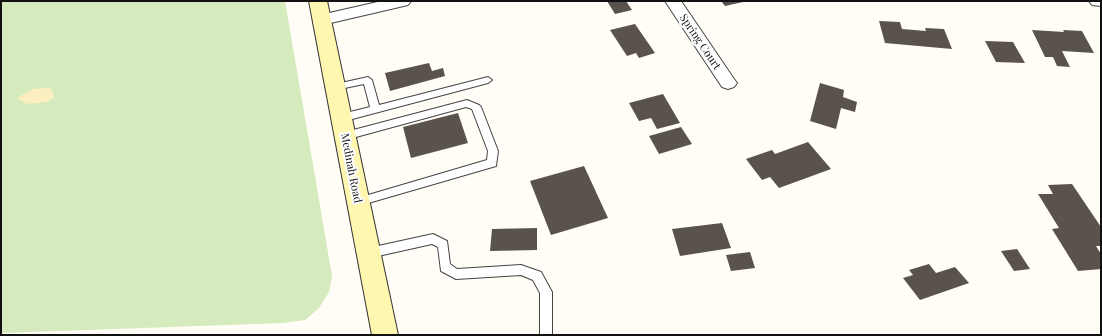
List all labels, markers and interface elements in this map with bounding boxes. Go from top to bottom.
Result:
street label: Spring Court [677,12,723,72]
street label: Medinah Road [338,132,364,204]

